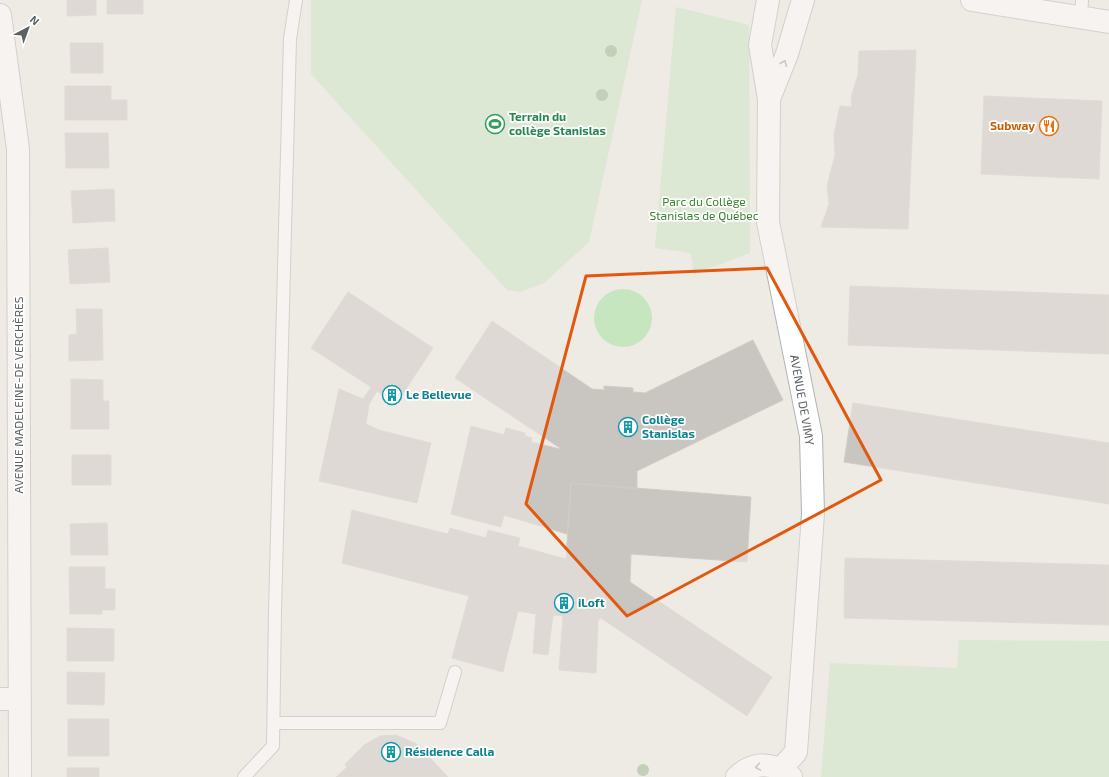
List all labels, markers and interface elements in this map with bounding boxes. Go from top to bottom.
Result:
north arrow [8,8,48,48]
text: N [28,13,42,28]
one-way arrow [779,59,787,67]
place label: Terrain du collège Stanislas [509,109,606,137]
sports icon: Terrain du collège Stanislas [484,113,506,135]
restaurant icon: Subway [1038,115,1060,137]
place label: Subway [990,118,1035,133]
park label: Parc du Collège Stanislas de Québec [649,194,759,223]
street label: AVENUE MADELEINE-DE VERCHÈRES [11,296,25,494]
street label: AVENUE DE VIMY [788,353,818,446]
building icon: Le Bellevue [381,384,403,406]
place label: Le Bellevue [406,387,472,401]
place label: Collège Stanislas [642,412,695,440]
building icon: Collège Stanislas [617,416,639,438]
building icon: iLoft [553,592,575,614]
place label: iLoft [578,595,605,609]
building icon: Résidence Calla [380,741,402,763]
place label: Résidence Calla [405,744,494,758]
one-way arrow [754,762,761,770]

